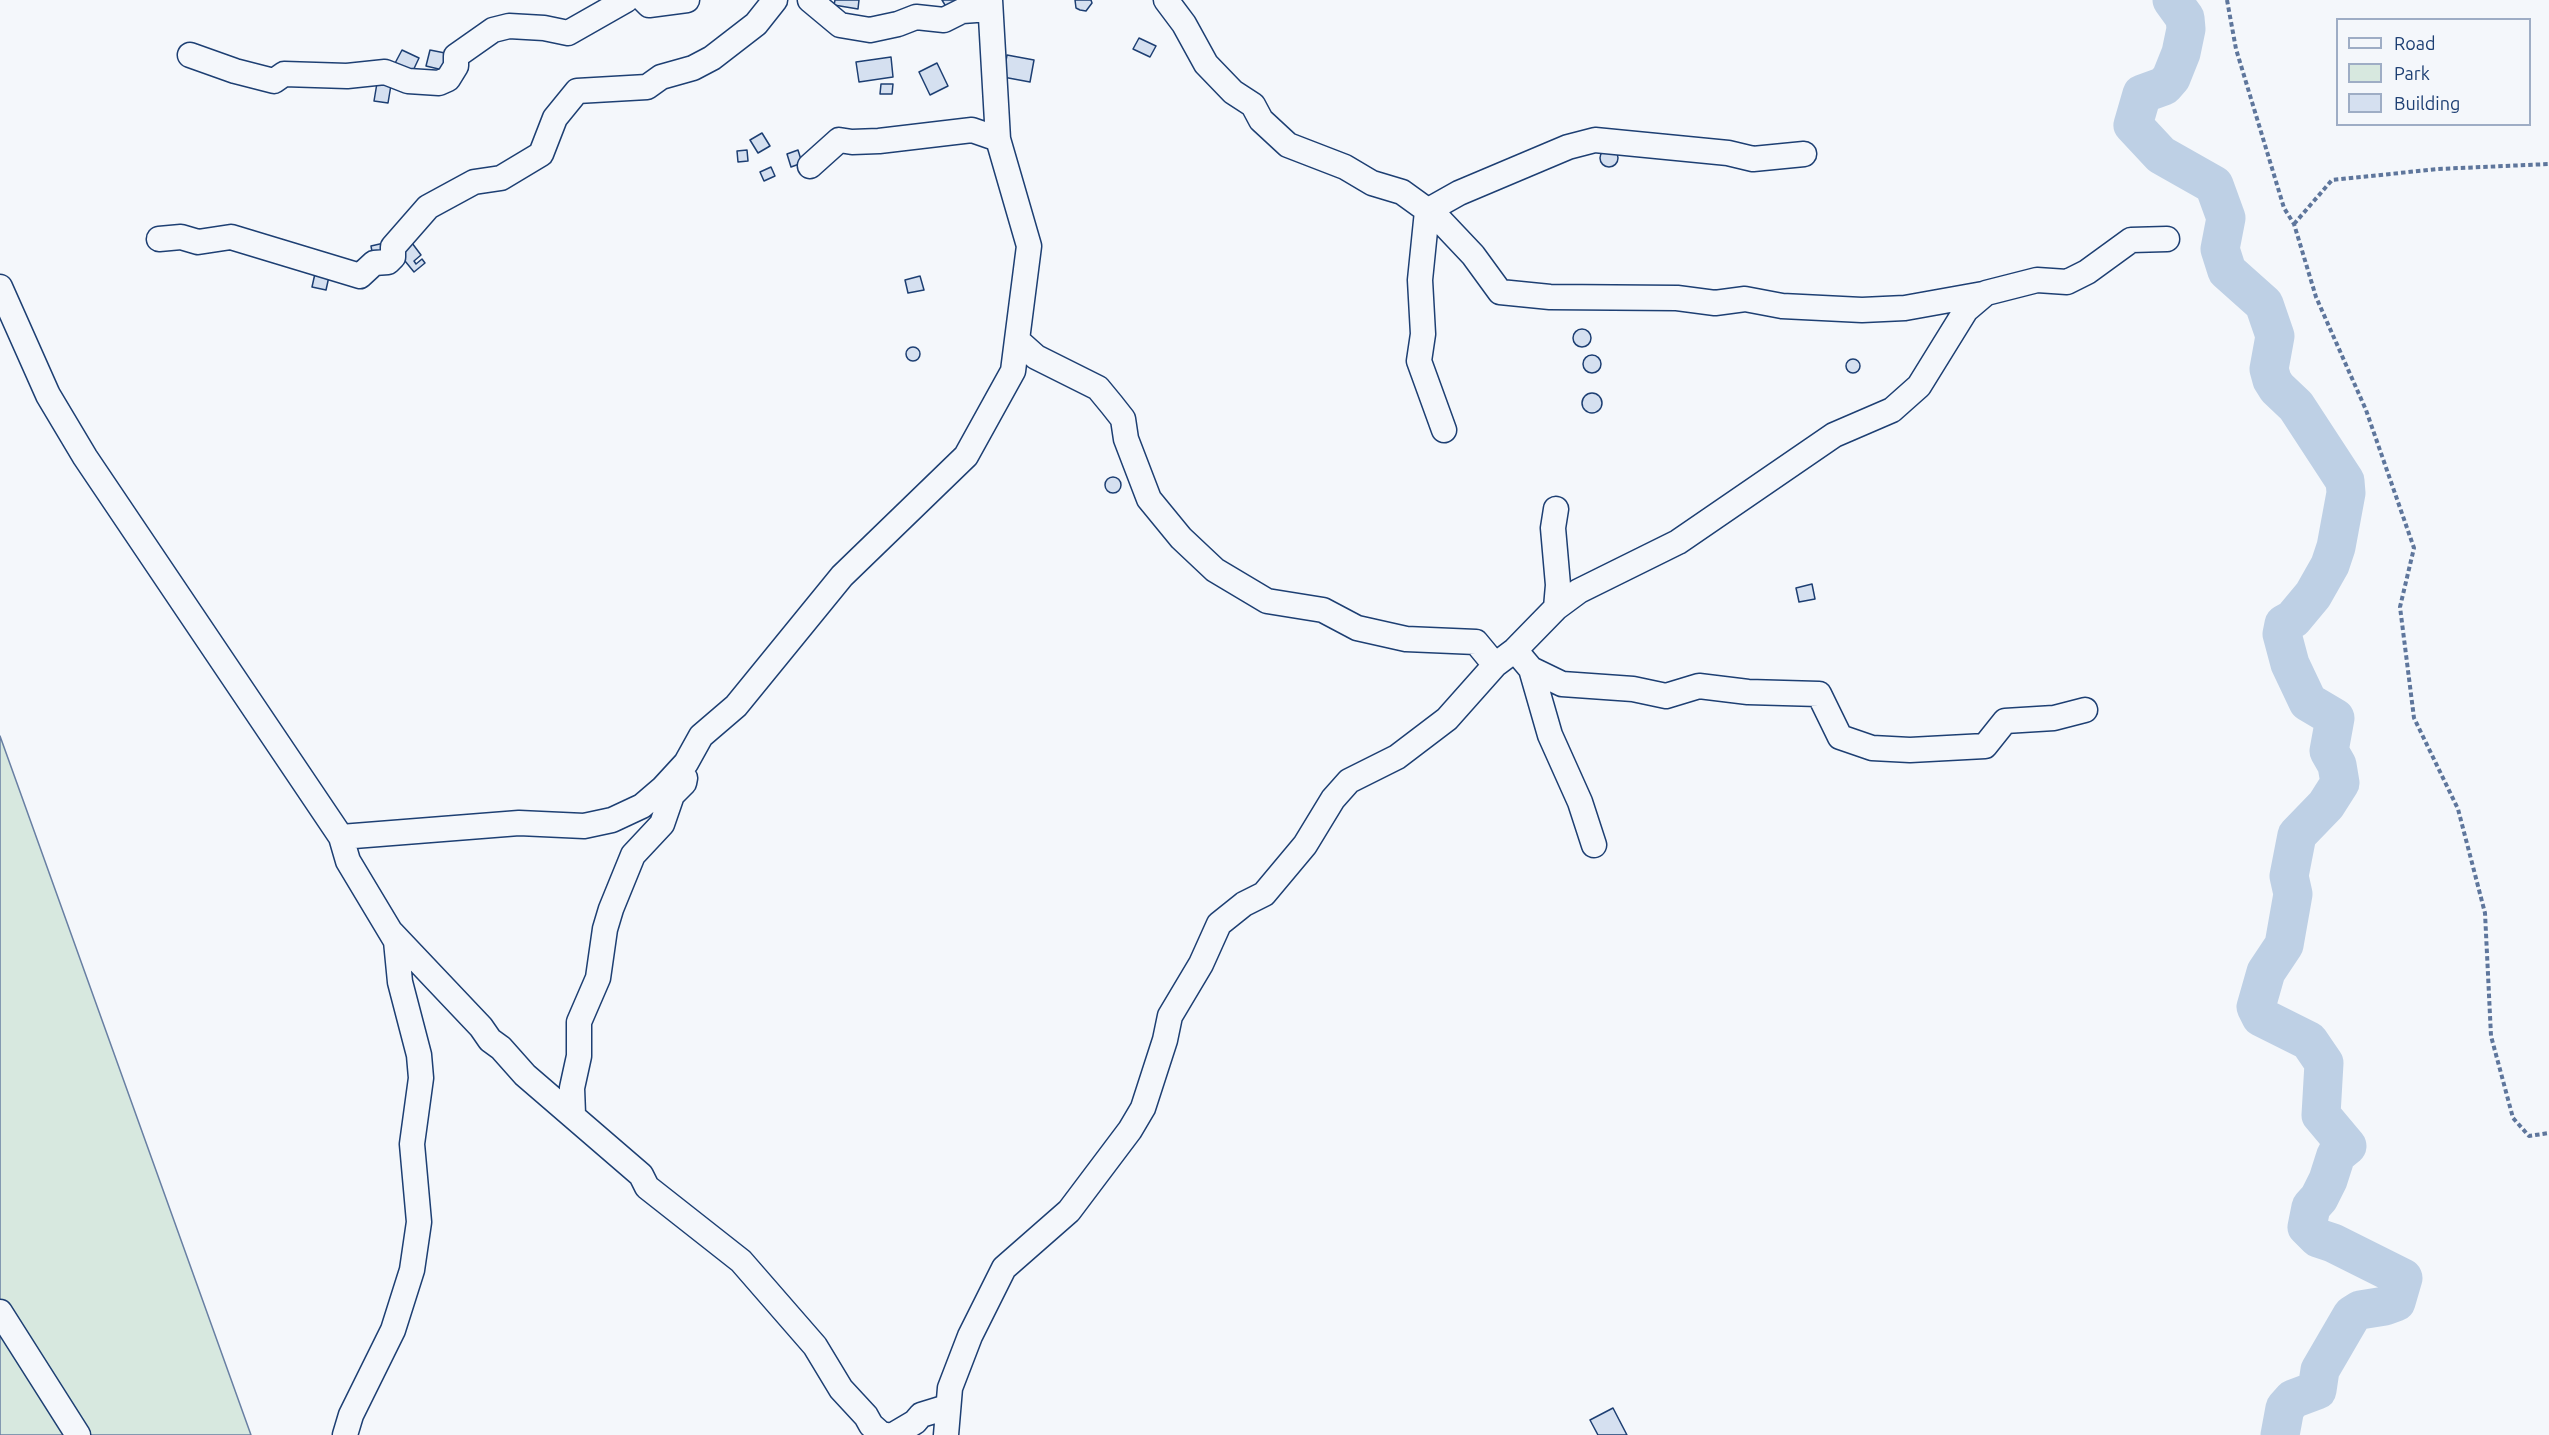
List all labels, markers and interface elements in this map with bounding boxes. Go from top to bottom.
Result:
legend [2336,18,2531,126]
text: Road [2394,33,2436,53]
text: Park [2394,63,2430,83]
text: Building [2394,93,2460,113]

